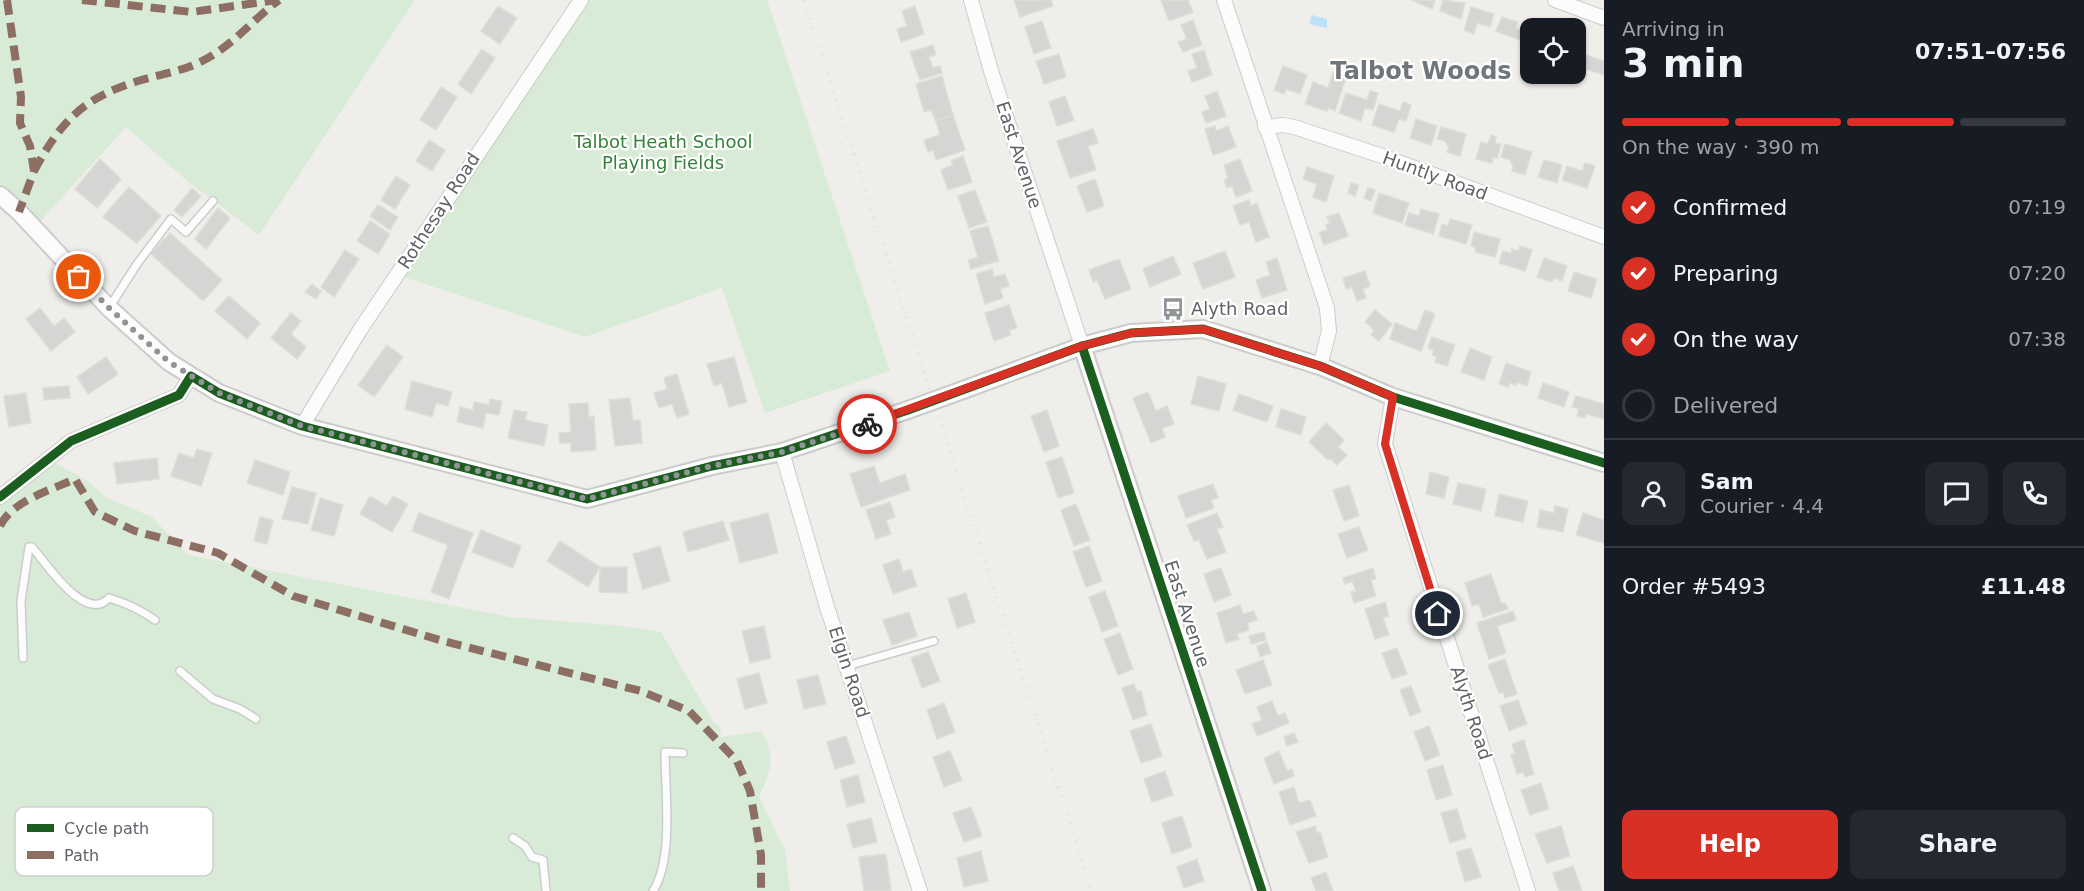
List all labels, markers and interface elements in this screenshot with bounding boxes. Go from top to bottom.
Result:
text: Arriving in [1622,17,1725,41]
map controls [1520,18,1586,84]
button: locate [1520,18,1586,84]
text: 07:51–07:56 [1915,39,2066,64]
text: 3 min [1622,41,1744,86]
district label: Talbot Woods [1330,57,1512,85]
street label: East Avenue [992,99,1047,211]
park label: Talbot Heath School Playing Fields [573,131,752,173]
text: On the way · 390 m [1622,135,1820,159]
street label: Huntly Road [1380,147,1490,204]
street label: Rothesay Road [393,149,484,273]
icon: check [1622,191,1655,224]
text: Confirmed [1673,195,1787,220]
text: 07:19 [2008,195,2066,219]
pin [53,251,104,302]
icon: check [1622,257,1655,290]
icon: bag [62,260,95,293]
text: Preparing [1673,261,1779,286]
text: 07:20 [2008,261,2066,285]
bus stop icon: Alyth Road [1160,296,1186,322]
place label: Alyth Road [1191,298,1288,319]
icon: check [1622,323,1655,356]
text: On the way [1673,327,1799,352]
text: 07:38 [2008,327,2066,351]
text: Delivered [1673,393,1778,418]
courier [837,394,897,454]
icon: bike [851,408,884,441]
button: person [1622,462,1685,525]
button: chat [1925,462,1988,525]
button: phone [2003,462,2066,525]
text: Sam [1700,469,1754,494]
text: Courier · 4.4 [1700,494,1824,518]
street label: East Avenue [1160,558,1215,670]
text: Order #5493 [1622,574,1766,599]
text: £11.48 [1981,574,2066,599]
pin [1412,588,1463,639]
icon: home [1421,597,1454,630]
street label: Elgin Road [825,623,874,720]
street label: Alyth Road [1446,663,1496,762]
legend [15,807,213,876]
button: Help [1622,810,1838,879]
button: Share [1850,810,2066,879]
text: Cycle path [64,819,149,838]
text: Path [64,846,99,865]

